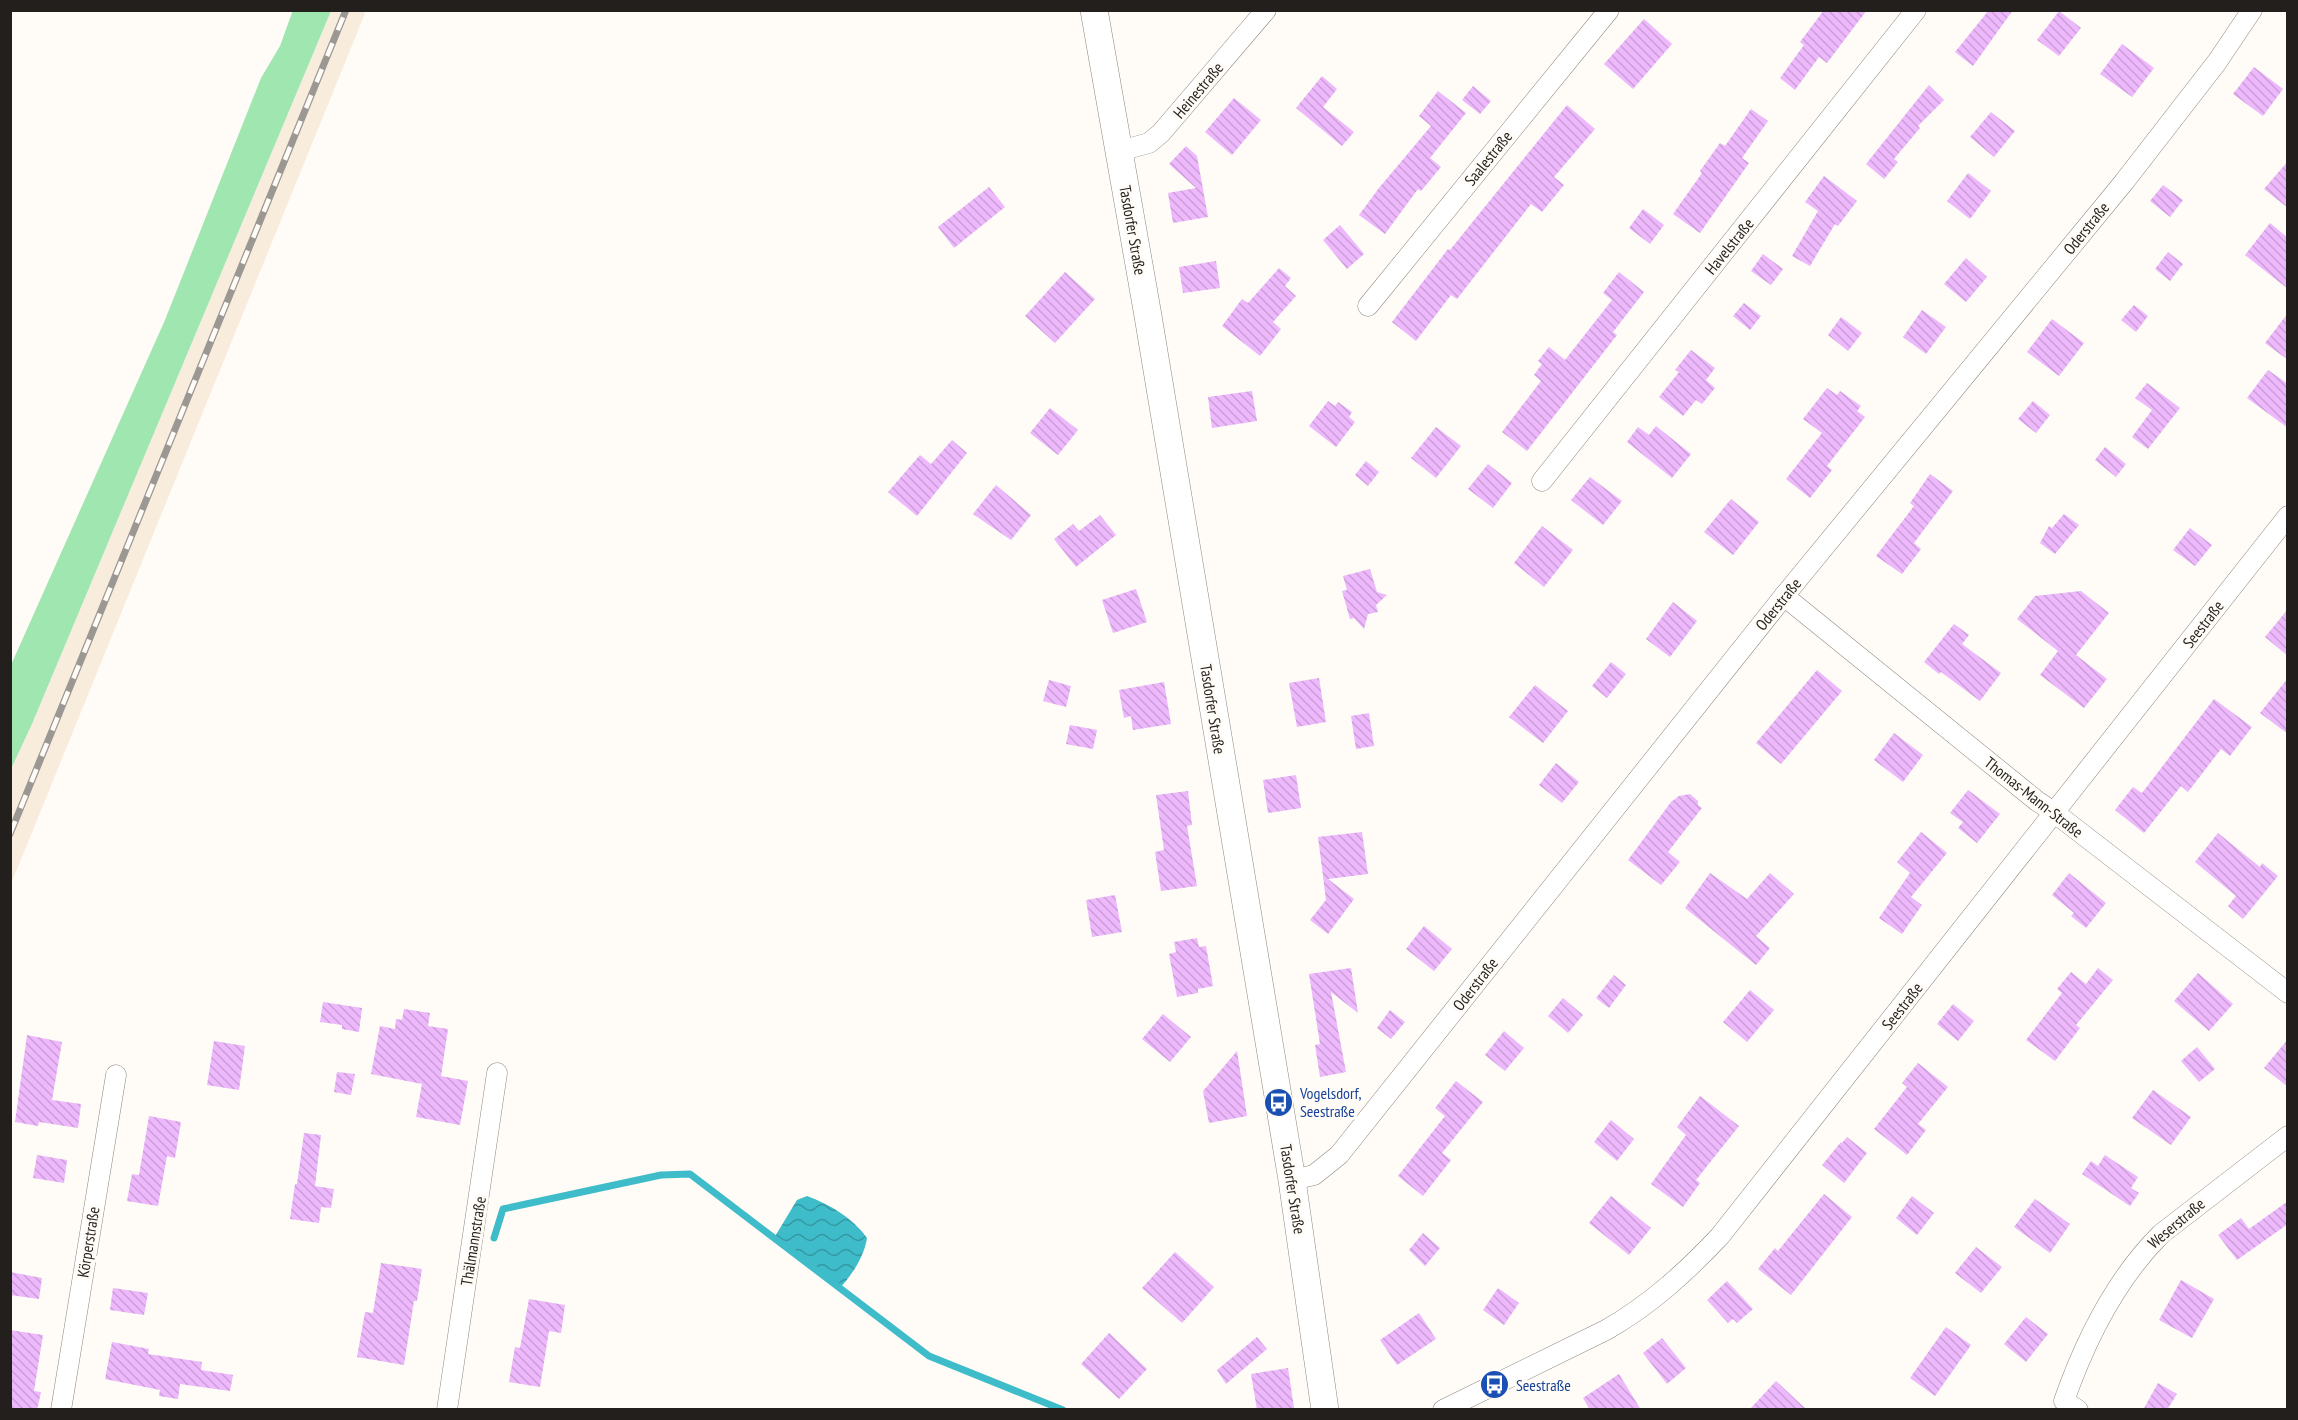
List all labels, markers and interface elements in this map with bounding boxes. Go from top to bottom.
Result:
street label: Heinestraße [1169,58,1227,122]
street label: Saalestraße [1460,126,1516,190]
street label: Tasdorfer Straße [1115,184,1151,276]
street label: Oderstraße [2059,198,2113,258]
street label: Havelstraße [1700,214,1758,278]
street label: Oderstraße [1751,574,1805,634]
street label: Seestraße [2178,596,2228,652]
street label: Tasdorfer Straße [1196,663,1230,755]
street label: Thomas-Mann-Straße [1981,752,2087,842]
street label: Oderstraße [1448,954,1502,1014]
street label: Seestraße [1877,978,1927,1034]
place label: Vogelsdorf, Seestraße [1299,1083,1361,1121]
bus stop icon: Vogelsdorf, Seestraße [1263,1086,1295,1118]
street label: Tasdorfer Straße [1276,1143,1310,1235]
street label: Weserstraße [2143,1193,2209,1253]
street label: Thälmannstraße [456,1195,490,1287]
street label: Körperstraße [73,1205,103,1279]
bus stop icon: Seestraße [1479,1369,1511,1401]
place label: Seestraße [1516,1375,1571,1395]

